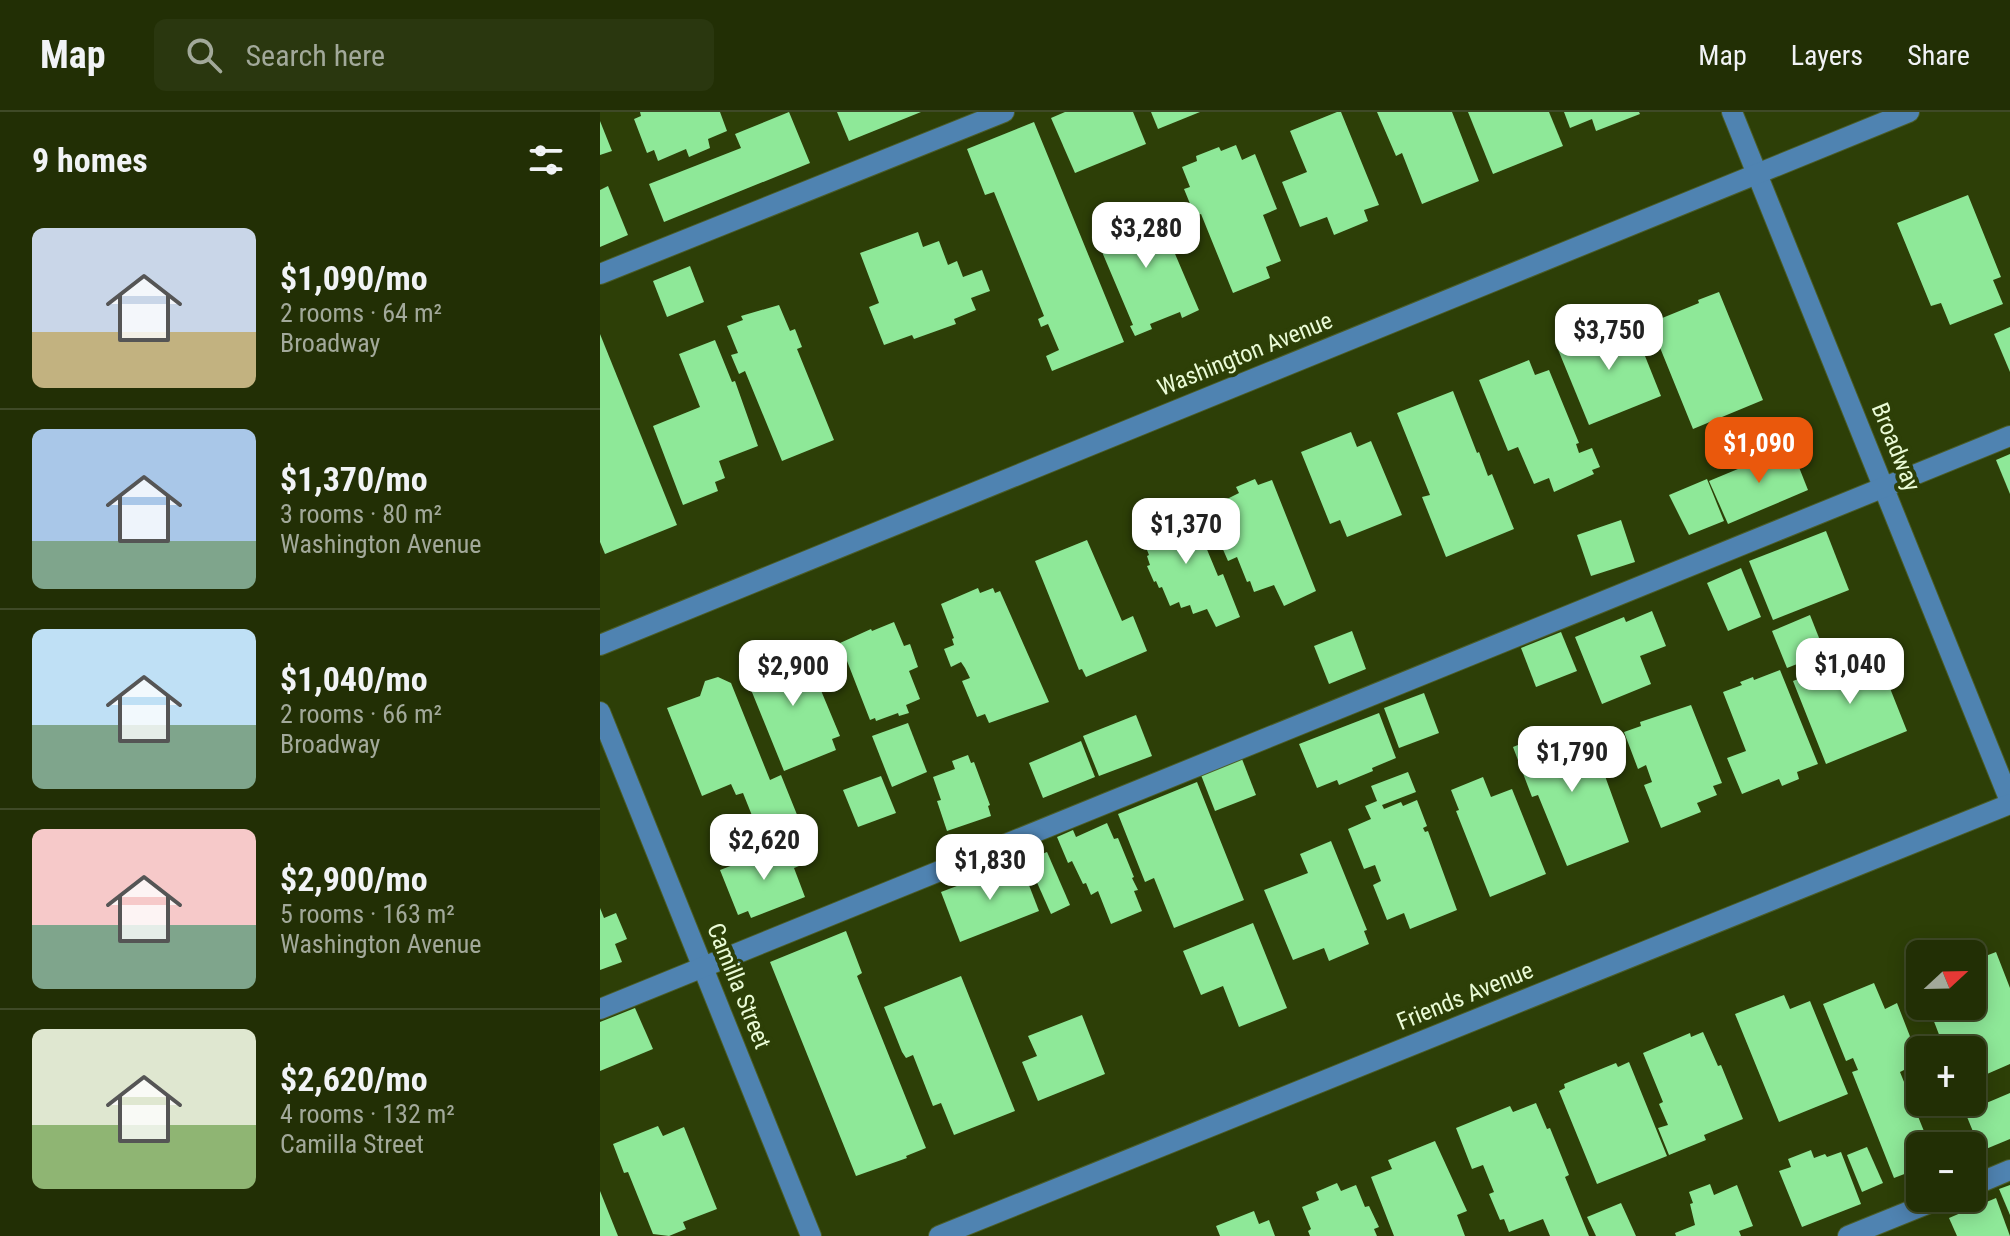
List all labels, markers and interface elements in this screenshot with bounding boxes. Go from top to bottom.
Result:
search box [154,19,714,91]
text: Map [40,33,106,77]
icon: search [182,33,226,77]
text: Search here [246,38,385,73]
text: Map [1698,39,1747,72]
text: Layers [1791,39,1863,72]
text: Share [1907,39,1970,72]
icon: filters [524,138,568,182]
text: 9 homes [32,140,148,180]
pin: $3,280 [1081,202,1211,270]
text: $3,280 [1110,213,1182,243]
text: $1,090/mo [280,258,428,298]
icon: home [96,260,192,356]
text: 2 rooms · 64 m² [280,298,442,328]
pin: $3,750 [1544,304,1674,372]
street label: Washington Avenue [1154,306,1336,402]
text: $3,750 [1573,315,1645,345]
text: Broadway [280,328,380,358]
street label: Broadway [1866,399,1926,495]
pin: $1,090 [1694,417,1824,485]
text: $1,090 [1723,428,1795,458]
text: $1,370/mo [280,459,428,499]
icon: home [96,461,192,557]
pin: $1,370 [1121,498,1251,566]
text: 3 rooms · 80 m² [280,499,442,529]
text: $1,370 [1150,509,1222,539]
text: Washington Avenue [280,529,482,559]
pin: $1,040 [1785,638,1915,706]
pin: $2,900 [728,640,858,708]
text: $1,040 [1814,649,1886,679]
text: $2,900 [757,651,829,681]
text: $1,040/mo [280,659,428,699]
icon: home [96,661,192,757]
text: 2 rooms · 66 m² [280,699,442,729]
pin: $1,790 [1507,726,1637,794]
text: Broadway [280,729,380,759]
text: $1,790 [1536,737,1608,767]
pin: $2,620 [699,814,829,882]
text: $2,620 [728,825,800,855]
pin: $1,830 [925,834,1055,902]
text: $1,830 [954,845,1026,875]
text: $2,900/mo [280,859,428,899]
icon: home [96,861,192,957]
text: 5 rooms · 163 m² [280,899,455,929]
street label: Camilla Street [701,919,777,1053]
text: Washington Avenue [280,929,482,959]
north arrow [1906,940,1986,1020]
map controls [1906,940,1986,1212]
street label: Friends Avenue [1393,956,1537,1036]
button: + [1906,1036,1986,1116]
text: $2,620/mo [280,1059,428,1099]
icon: home [96,1061,192,1157]
text: 4 rooms · 132 m² [280,1099,455,1129]
text: Camilla Street [280,1129,424,1159]
button: − [1906,1132,1986,1212]

